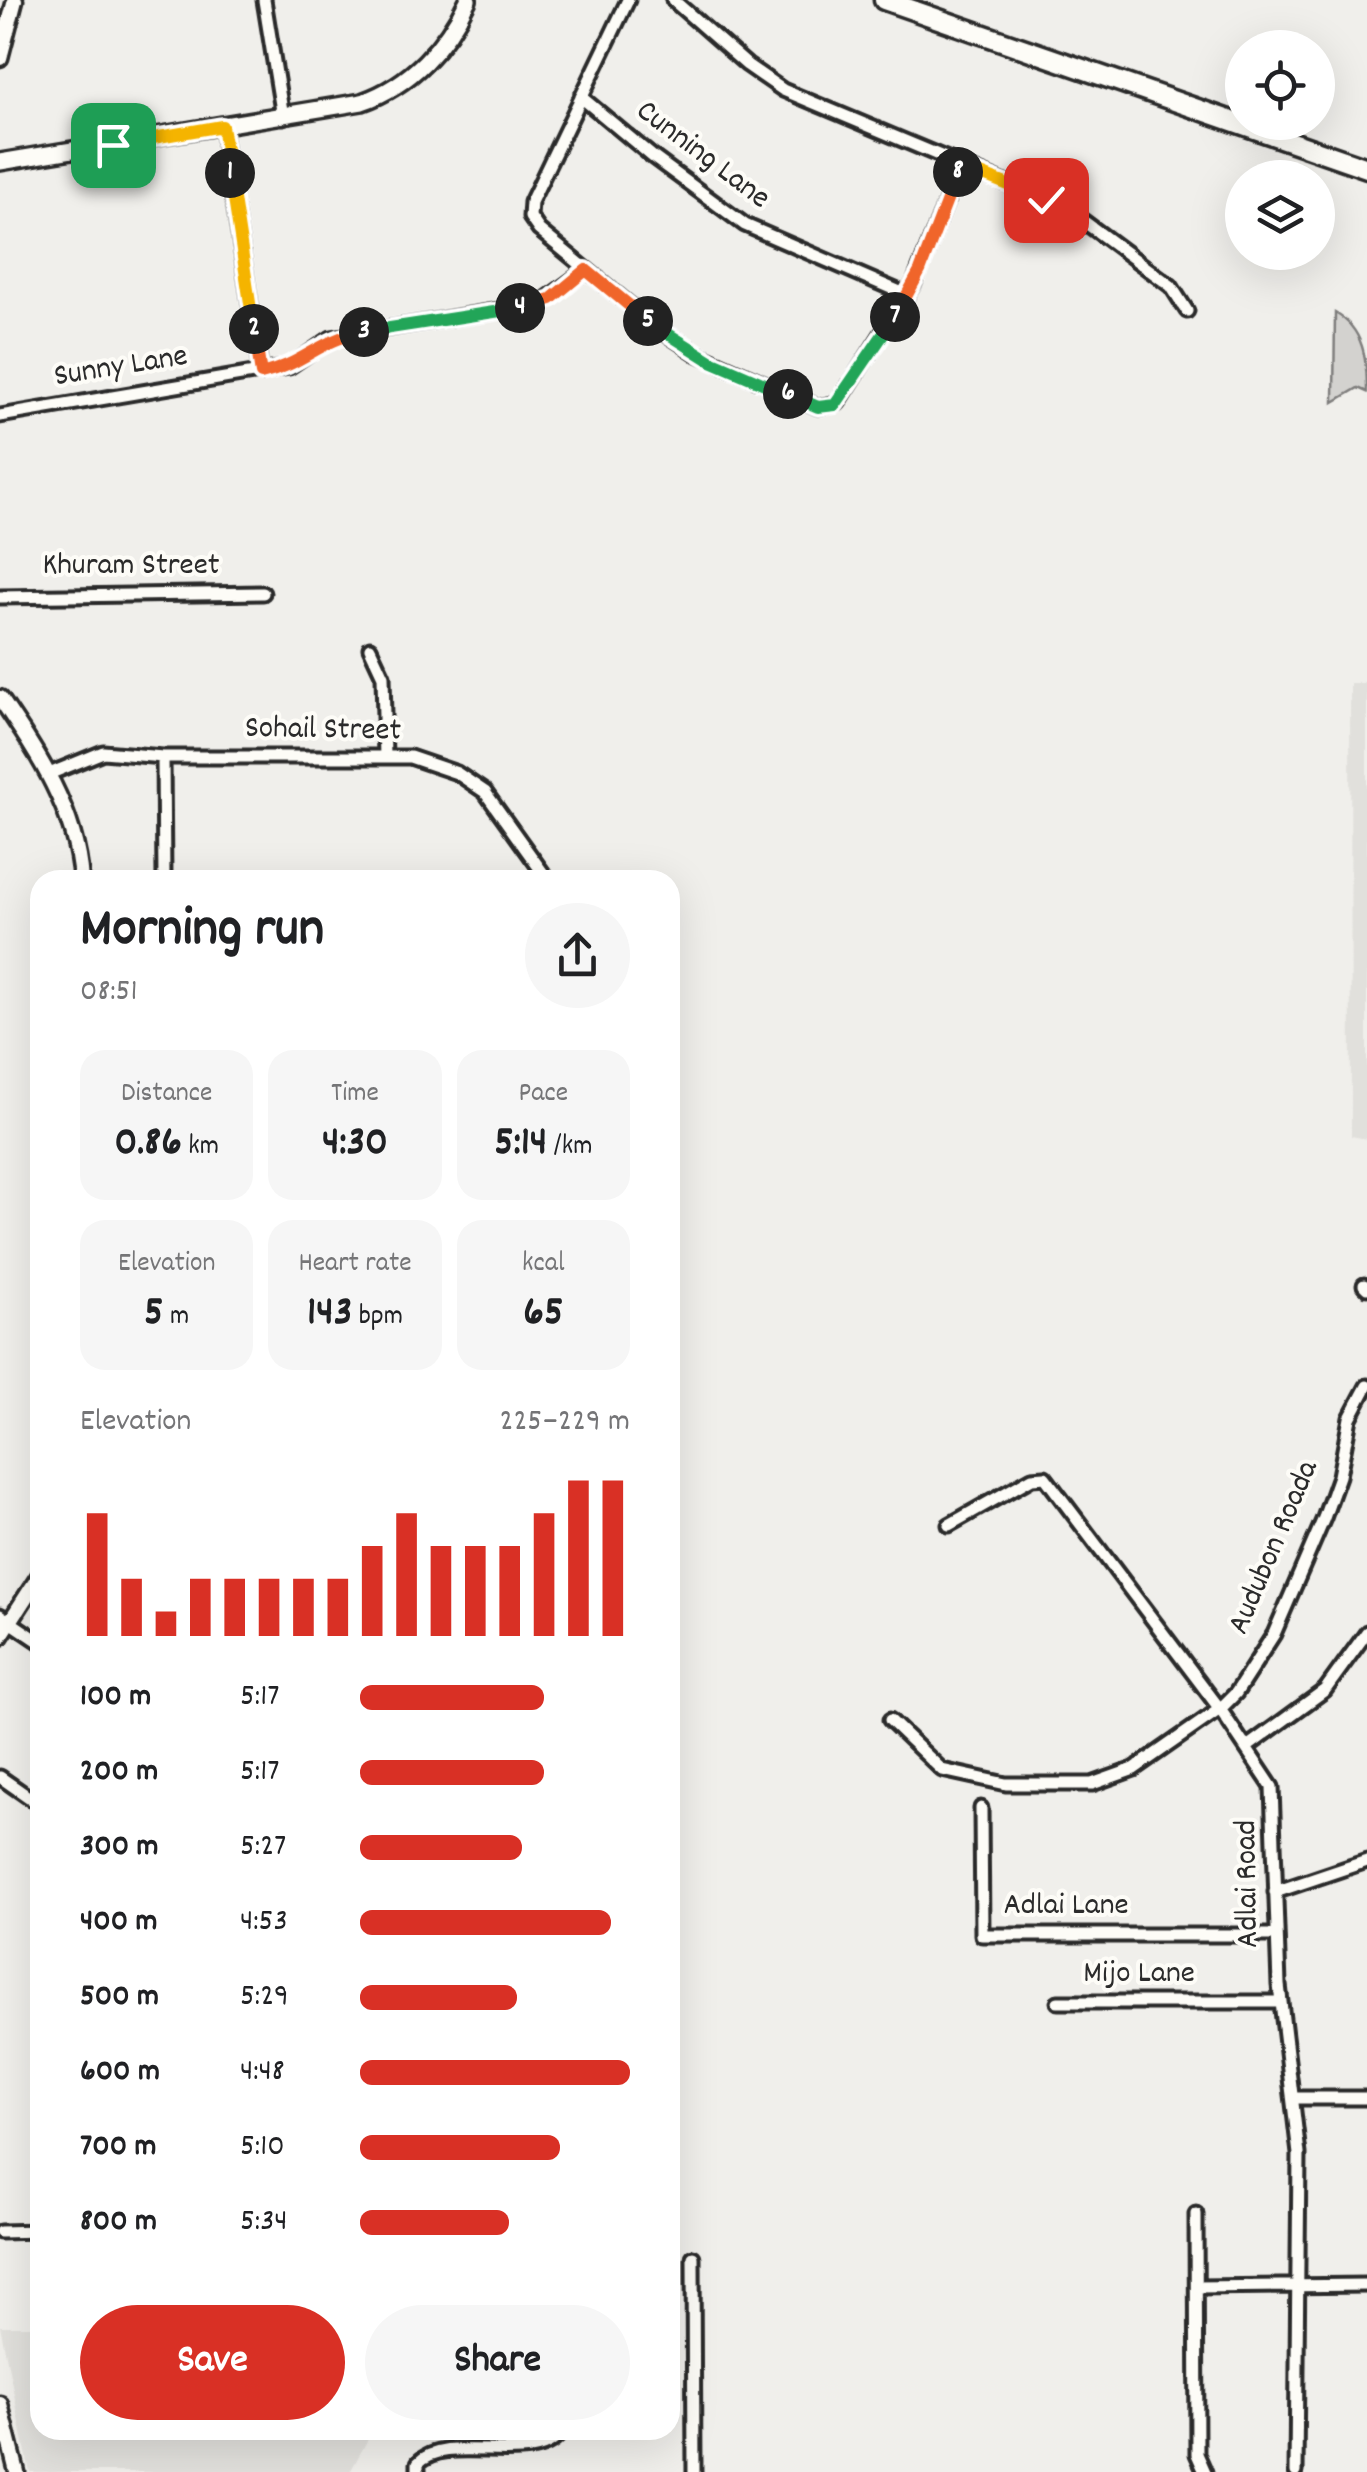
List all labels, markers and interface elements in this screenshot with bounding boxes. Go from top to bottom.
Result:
map controls [1225,30,1335,270]
button: locate [1225,30,1335,140]
street label: Cunning Lane [625,90,779,222]
pin [71,103,156,188]
icon: arrive [86,118,141,173]
pin: 8 [933,147,983,197]
pin: 1 [205,148,255,198]
text: 8 [952,152,964,192]
text: 1 [227,153,233,193]
pin [1004,158,1089,243]
button: layers [1225,160,1335,270]
icon: check [1019,173,1074,228]
pin: 4 [495,283,545,333]
text: 4 [514,288,526,328]
pin: 7 [870,292,920,342]
pin: 5 [623,296,673,346]
text: 7 [890,297,900,337]
text: 5 [642,301,654,341]
pin: 2 [229,304,279,354]
pin: 3 [339,307,389,357]
text: 2 [248,309,260,349]
text: 3 [358,312,370,352]
street label: Sunny Lane [51,335,191,401]
pin: 6 [763,369,813,419]
text: 6 [781,374,795,414]
street label: Khuram Street [42,544,220,590]
street label: Sohail Street [244,707,402,755]
text: Morning run [80,893,324,972]
button: share [525,903,630,1008]
text: 08:51 [80,970,137,1016]
text: Distance [121,1075,212,1115]
text: Time [331,1075,379,1115]
text: Pace [519,1075,568,1115]
text: 0.86 [114,1115,182,1175]
text: 4:30 [322,1115,388,1175]
text: 5:14 [494,1115,547,1175]
text: km [182,1128,219,1168]
text: /km [547,1128,592,1168]
text: Elevation [118,1245,215,1285]
text: Heart rate [298,1245,412,1285]
text: kcal [522,1245,565,1285]
text: 5 [144,1285,164,1345]
text: 143 [307,1285,352,1345]
text: 65 [523,1285,563,1345]
text: m [164,1298,189,1338]
text: bpm [352,1298,403,1338]
text: Elevation [80,1400,191,1446]
text: 225–229 m [499,1400,630,1446]
street label: Audubon Roada [1218,1453,1333,1642]
text: 100 m [80,1675,151,1721]
text: 5:17 [240,1675,279,1721]
text: 200 m [80,1750,158,1796]
text: 5:17 [240,1750,279,1796]
street label: Adlai Road [1225,1820,1273,1948]
text: 300 m [80,1825,158,1871]
text: 5:27 [240,1825,286,1871]
street label: Adlai Lane [1003,1884,1129,1930]
text: 400 m [80,1900,157,1946]
text: 4:53 [240,1900,288,1946]
street label: Mijo Lane [1083,1952,1195,1998]
text: 500 m [80,1975,159,2021]
text: 5:29 [240,1975,289,2021]
text: 600 m [80,2050,160,2096]
text: 4:48 [240,2050,285,2096]
text: 700 m [80,2125,156,2171]
text: 5:10 [240,2125,285,2171]
text: 800 m [80,2200,157,2246]
text: 5:34 [240,2200,288,2246]
button: Save [80,2305,345,2420]
button: Share [365,2305,630,2420]

